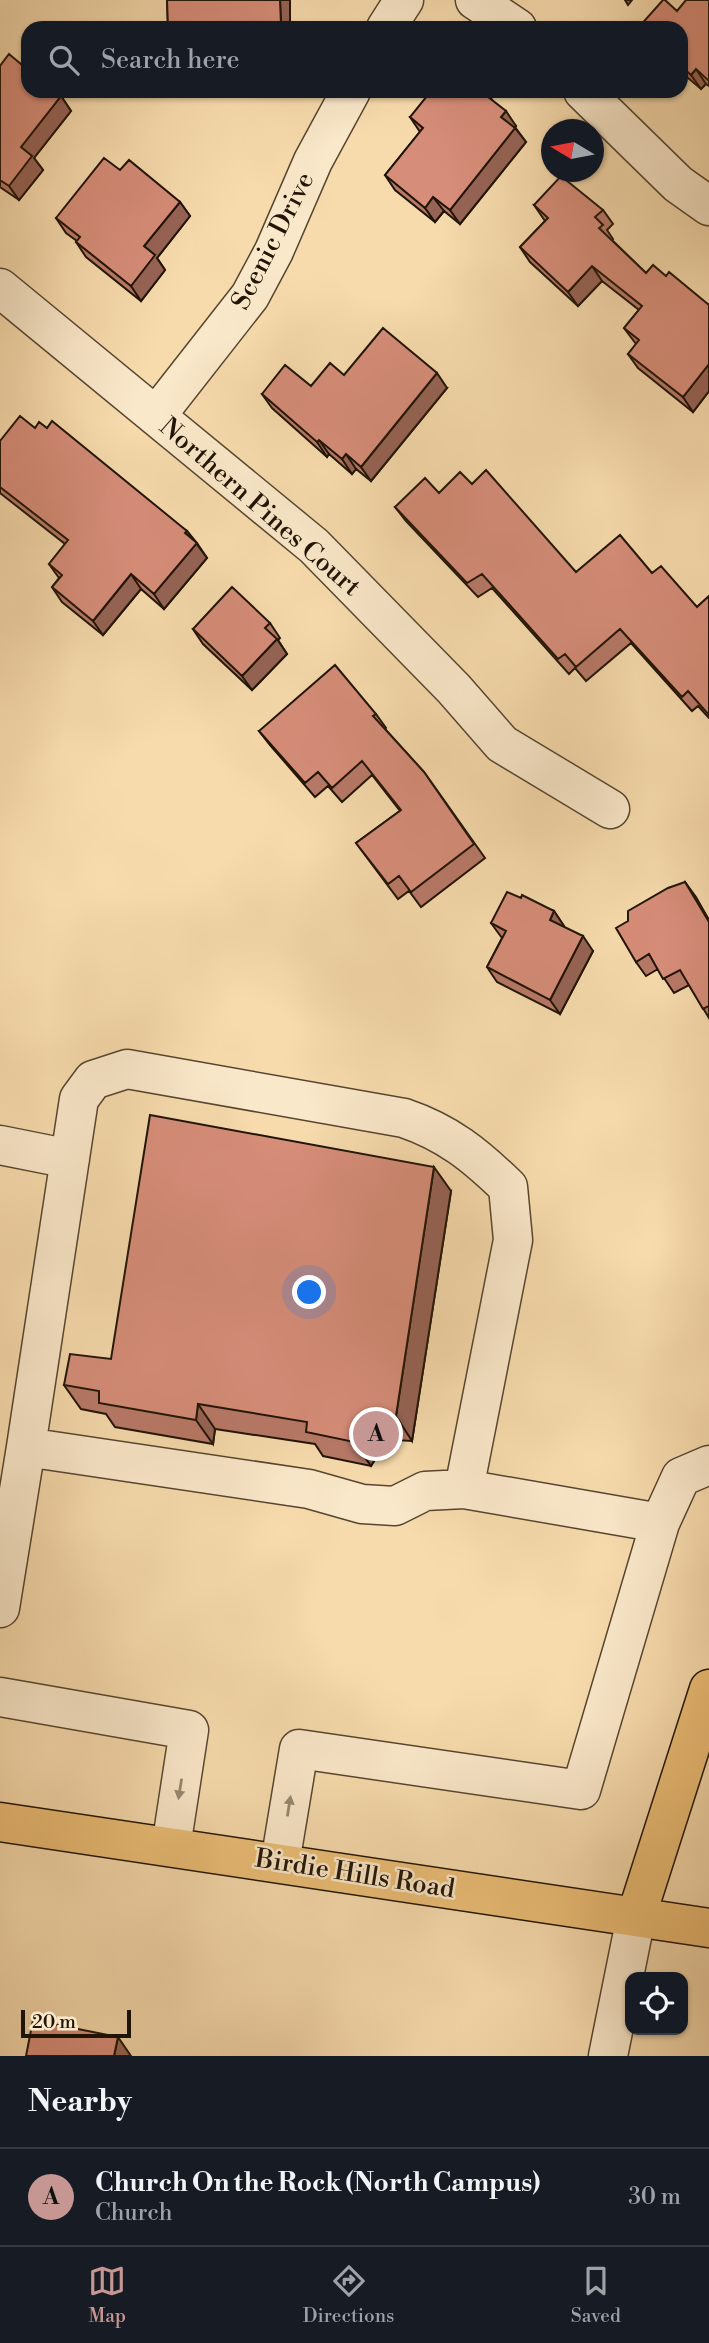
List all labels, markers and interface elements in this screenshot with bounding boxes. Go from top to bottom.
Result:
search box [21,21,688,98]
icon: search [45,41,83,79]
text: Search here [101,44,240,76]
north arrow [541,119,604,182]
street label: Scenic Drive [225,167,321,315]
street label: Northern Pines Court [153,411,367,603]
your location [292,1275,326,1309]
pin: A [353,1408,399,1460]
one-way arrow [174,1778,185,1800]
one-way arrow [284,1795,295,1817]
street label: Birdie Hills Road [252,1842,457,1906]
map controls [625,1972,688,2035]
button: locate [625,1972,688,2035]
scale bar [21,2007,131,2039]
text: 20 m [32,2010,76,2034]
text: Nearby [28,2083,132,2121]
text: Church On the Rock (North Campus) [95,2167,540,2199]
text: A [43,2183,59,2211]
text: 30 m [628,2183,681,2211]
text: Church [95,2199,172,2227]
tab: Map [88,2262,126,2328]
tab: Directions [303,2262,394,2328]
tab: Saved [571,2262,621,2328]

